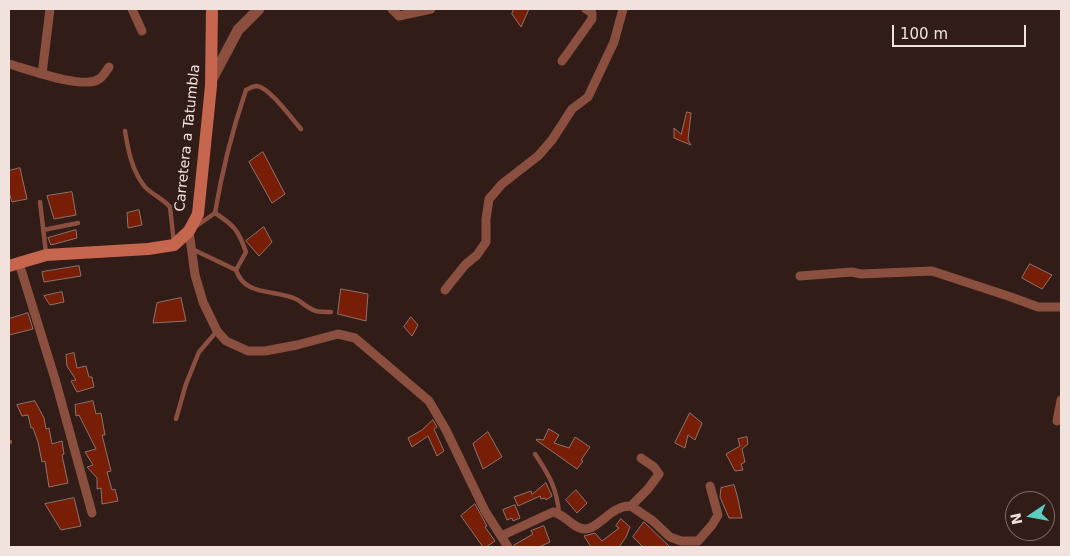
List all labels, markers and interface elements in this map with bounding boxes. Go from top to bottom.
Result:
scale bar [895,15,1029,47]
text: 100 m [900,25,948,43]
street label: Carretera a Tatumbla [172,64,204,212]
north arrow [1005,491,1055,541]
text: N [1007,512,1025,526]

